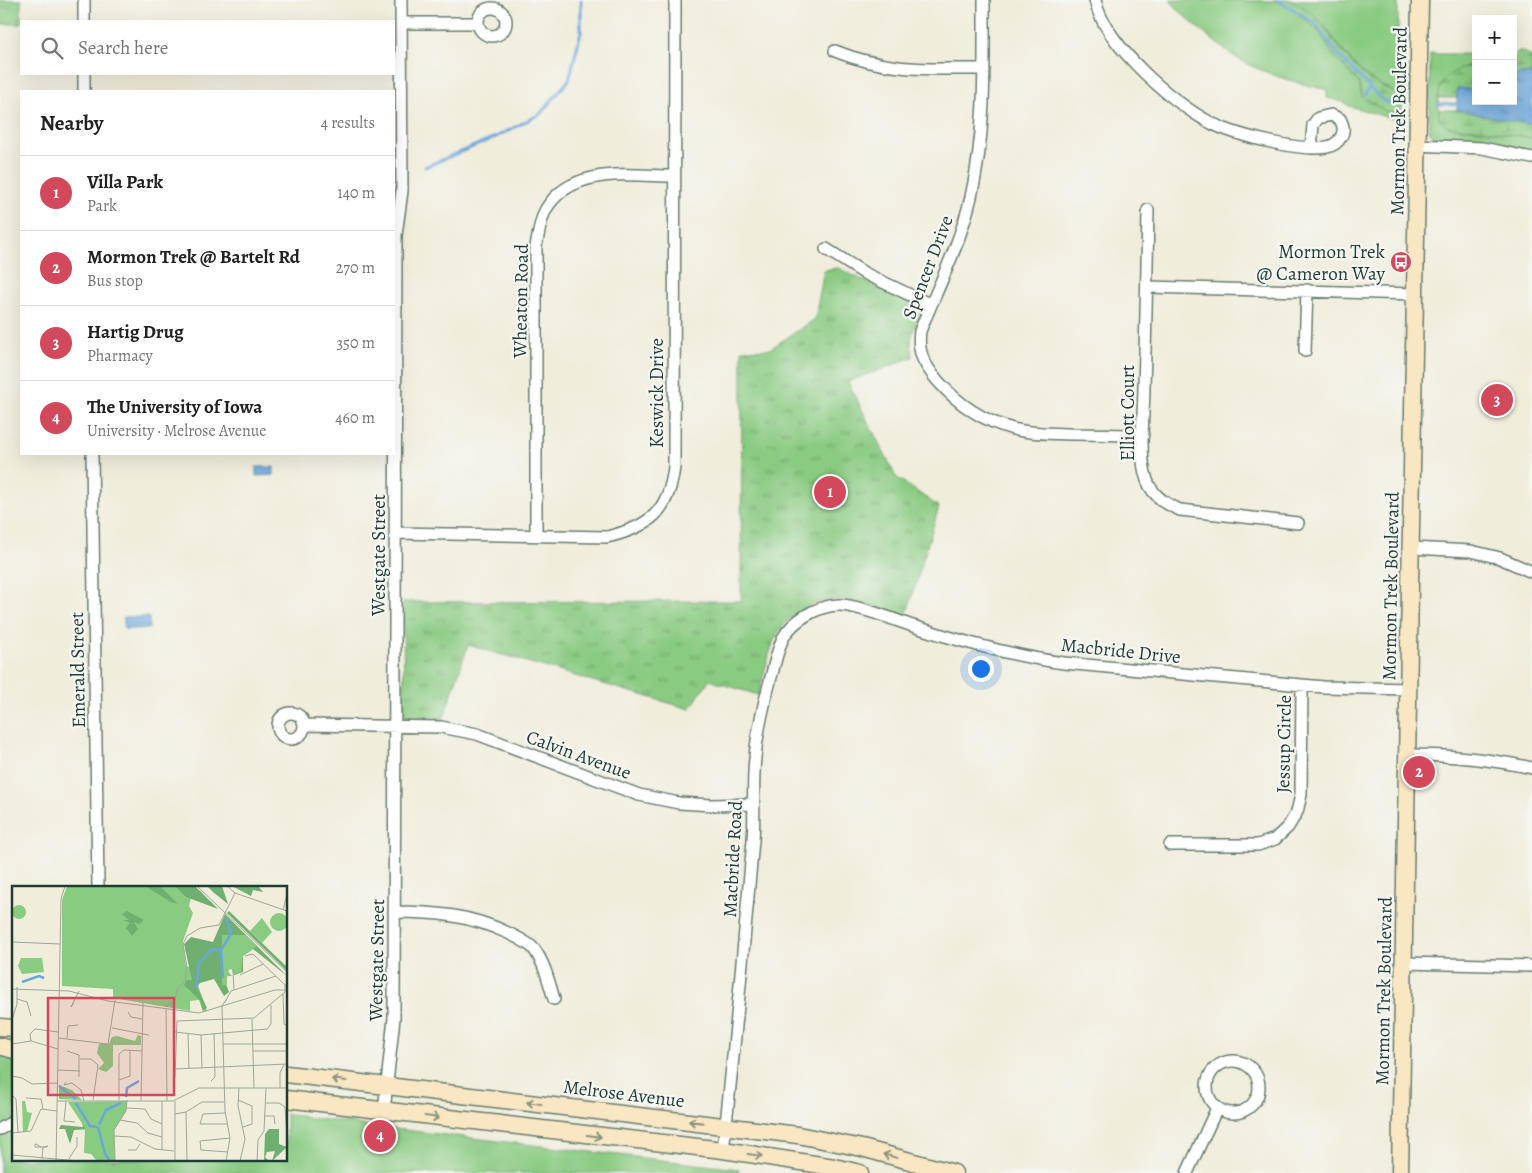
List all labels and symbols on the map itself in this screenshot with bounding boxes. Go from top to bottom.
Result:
street label: Mormon Trek Boulevard [1384,26,1414,216]
street label: Spencer Drive [896,212,960,323]
place label: Mormon Trek @ Cameron Way [1256,239,1386,287]
street label: Wheaton Road [507,243,535,359]
bus stop icon: Mormon Trek @ Cameron Way [1389,250,1413,274]
street label: Keswick Drive [644,338,670,448]
street label: Elliott Court [1115,365,1141,461]
pin: 3 [1481,381,1513,419]
pin: 1 [814,473,846,511]
street label: Mormon Trek Boulevard [1376,491,1406,681]
street label: Westgate Street [366,494,392,617]
street label: Emerald Street [64,612,92,728]
street label: Macbride Drive [1060,632,1182,670]
your location [968,656,994,682]
street label: Jessup Circle [1270,695,1298,793]
street label: Calvin Avenue [523,724,635,786]
pin: 2 [1403,753,1435,791]
street label: Macbride Road [717,799,749,918]
inset map [12,886,288,1160]
street label: Mormon Trek Boulevard [1369,896,1399,1086]
street label: Westgate Street [363,899,391,1022]
street label: Melrose Avenue [562,1074,686,1114]
one-way arrow [331,1075,347,1085]
one-way arrow [527,1098,543,1108]
one-way arrow [424,1112,440,1122]
pin: 4 [364,1117,396,1155]
one-way arrow [688,1117,704,1127]
one-way arrow [586,1131,602,1141]
one-way arrow [747,1150,763,1160]
one-way arrow [883,1150,899,1160]

